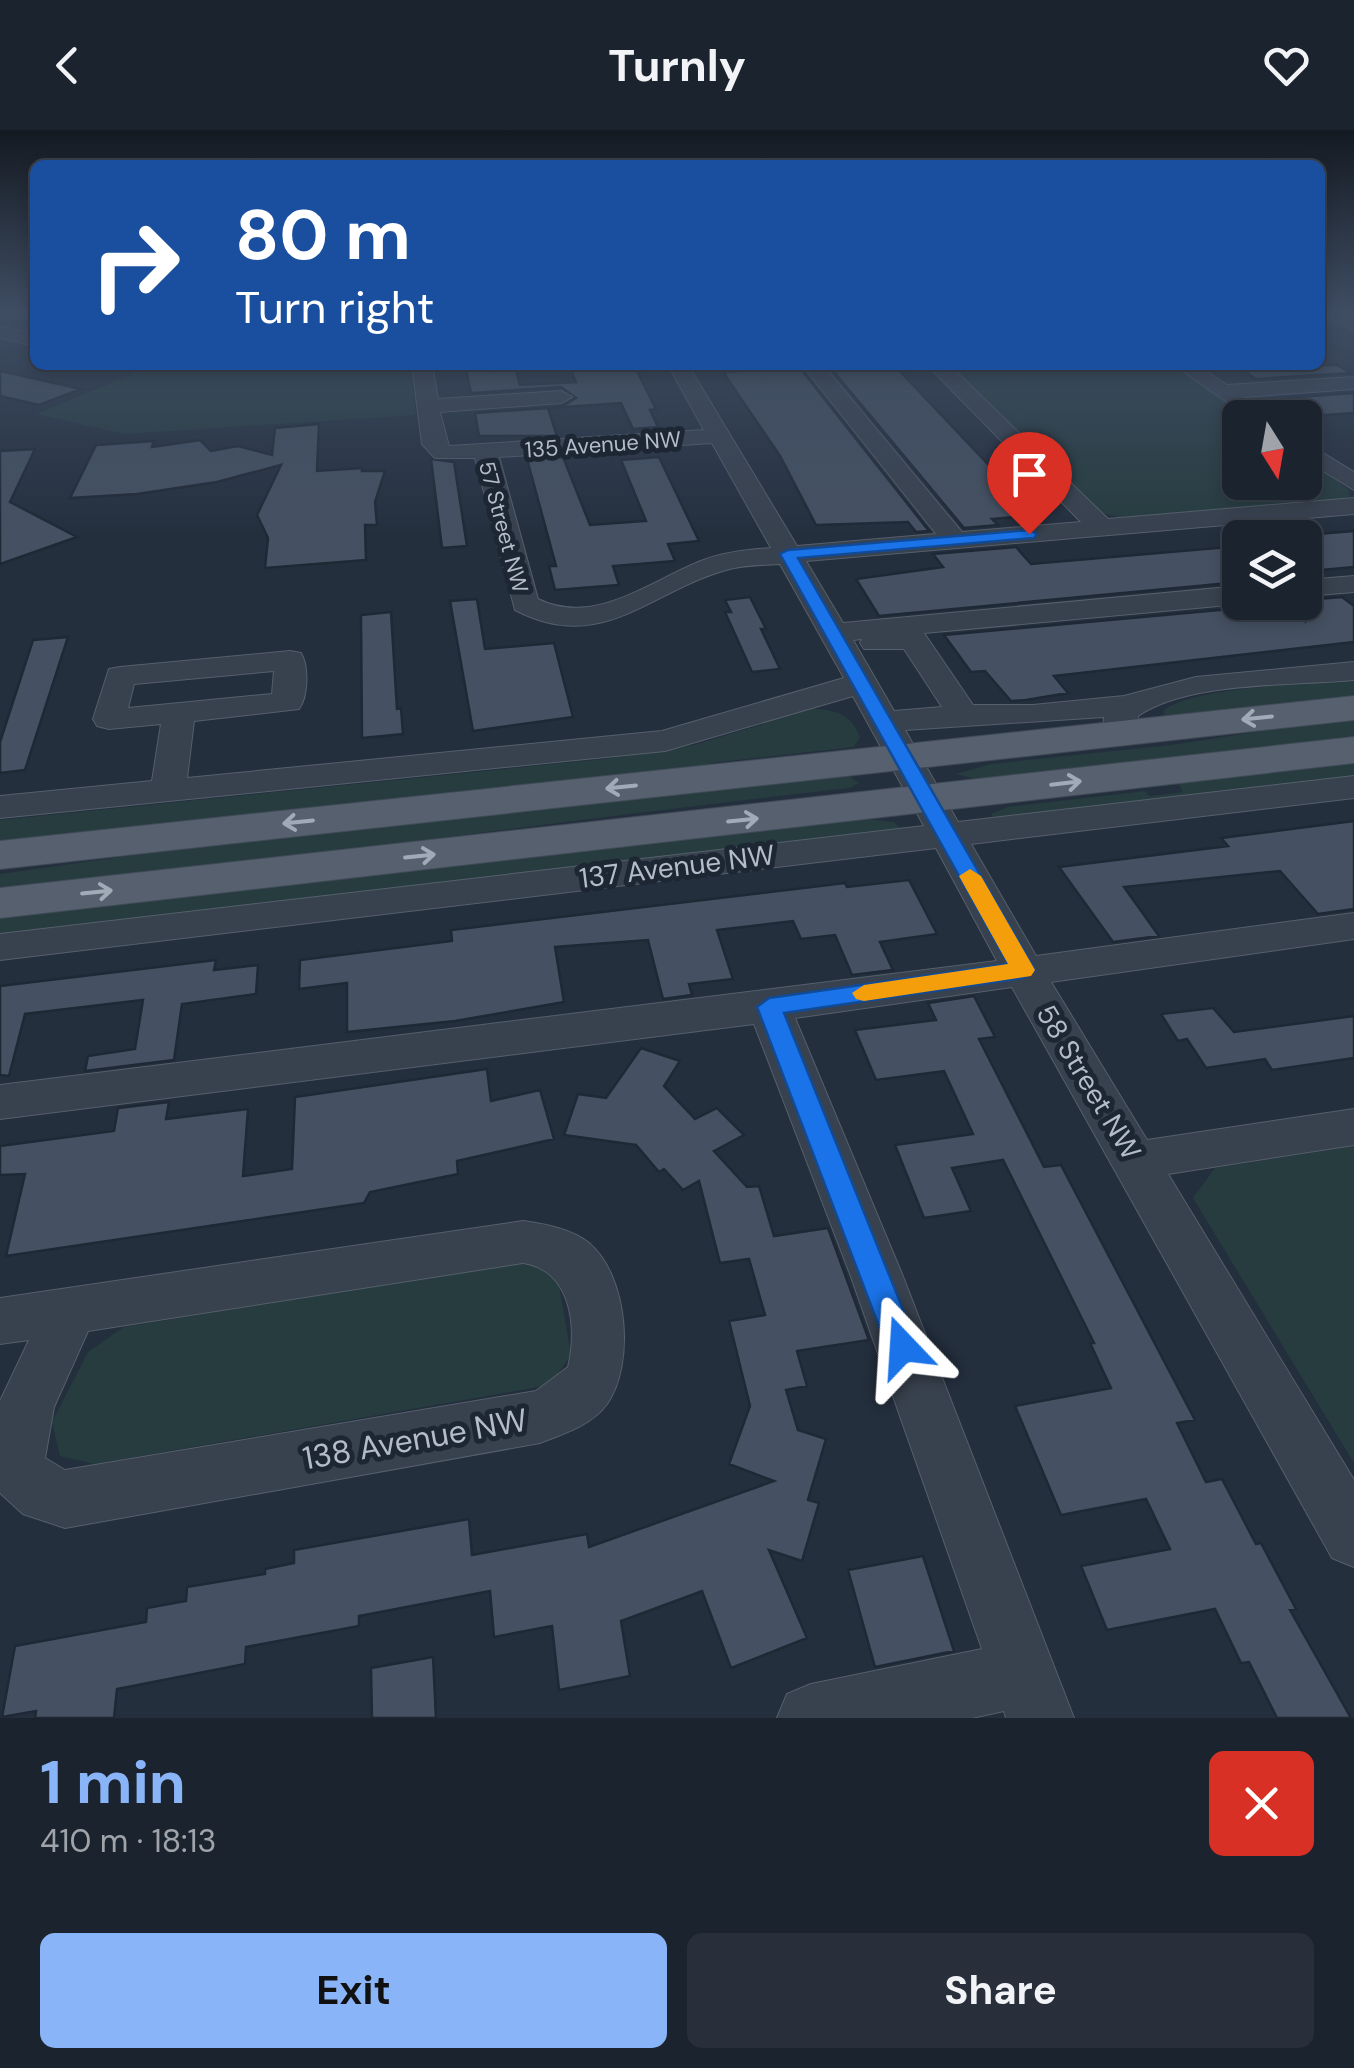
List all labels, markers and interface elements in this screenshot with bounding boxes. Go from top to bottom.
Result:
text: Turnly [608,36,746,95]
icon: back [40,38,95,93]
icon: heart [1259,38,1314,93]
text: 80 m [235,190,411,281]
icon: right [70,200,200,330]
text: Turn right [235,278,434,337]
north arrow [1222,400,1322,500]
map controls [1222,400,1322,620]
street label: 135 Avenue NW [524,425,682,464]
pin [987,432,1072,535]
icon: arrive [1002,447,1057,502]
street label: 57 Street NW [472,458,535,596]
button: layers [1222,520,1322,620]
one-way arrow [1241,709,1274,728]
one-way arrow [1049,773,1081,792]
one-way arrow [605,778,637,797]
one-way arrow [726,810,758,829]
one-way arrow [282,813,314,832]
street label: 137 Avenue NW [577,836,777,897]
one-way arrow [403,846,435,865]
one-way arrow [80,882,113,901]
street label: 58 Street NW [1028,998,1149,1167]
position arrow [851,1295,955,1399]
street label: 138 Avenue NW [299,1399,531,1479]
text: 1 min [40,1743,186,1822]
button: close [1209,1751,1314,1856]
text: 410 m · 18:13 [40,1820,216,1862]
button: Exit [40,1933,667,2048]
button: Share [687,1933,1314,2048]

